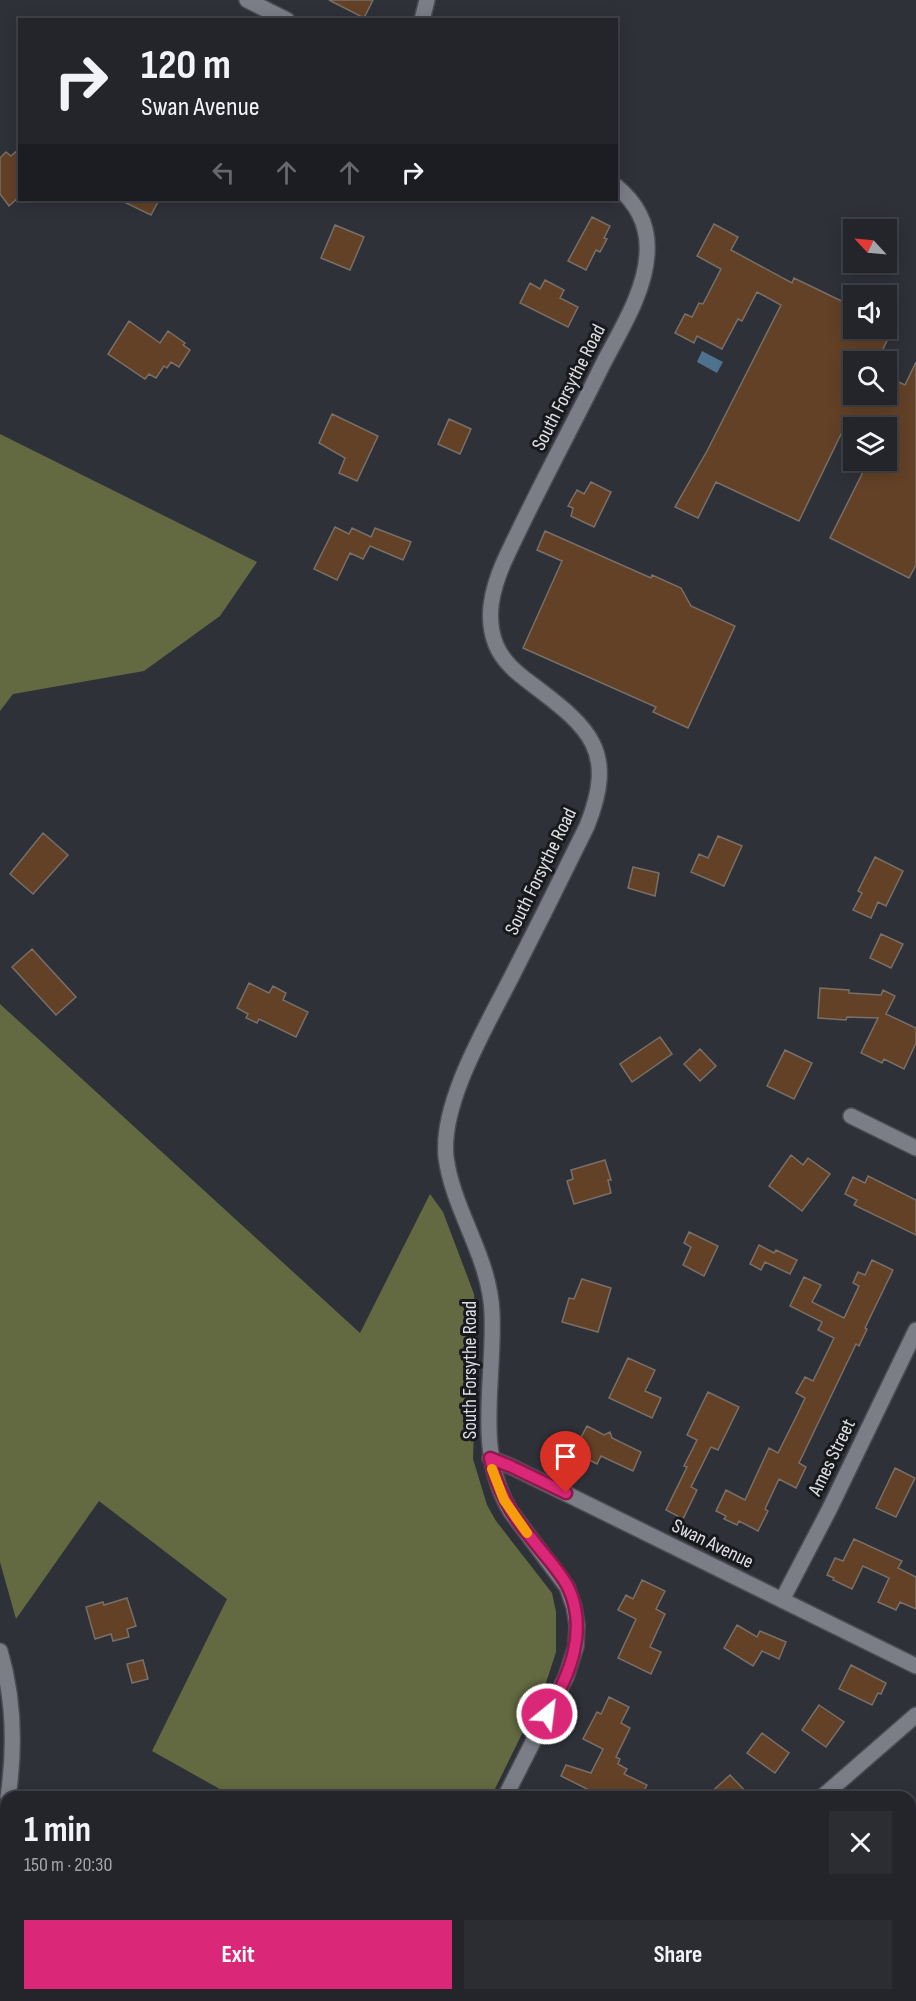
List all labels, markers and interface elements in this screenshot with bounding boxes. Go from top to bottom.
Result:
text: 120 m [141,40,231,91]
icon: right [42,42,120,120]
text: Swan Avenue [141,91,260,123]
icon: left [207,156,240,189]
icon: ahead [270,156,303,189]
icon: ahead [333,156,366,189]
icon: right [396,156,429,189]
north arrow [843,219,897,273]
map controls [843,219,897,471]
button: sound [843,285,897,339]
street label: South Forsythe Road [527,320,611,455]
button: search [843,351,897,405]
button: layers [843,417,897,471]
street label: South Forsythe Road [500,804,582,939]
street label: South Forsythe Road [458,1301,482,1439]
street label: Ames Street [803,1415,861,1501]
pin [540,1431,591,1493]
icon: arrive [549,1440,582,1473]
street label: Swan Avenue [668,1514,757,1574]
position arrow [515,1682,579,1746]
text: 1 min [24,1809,91,1852]
button: close [829,1811,892,1874]
text: 150 m · 20:30 [24,1853,112,1877]
button: Exit [24,1920,452,1989]
button: Share [464,1920,892,1989]

